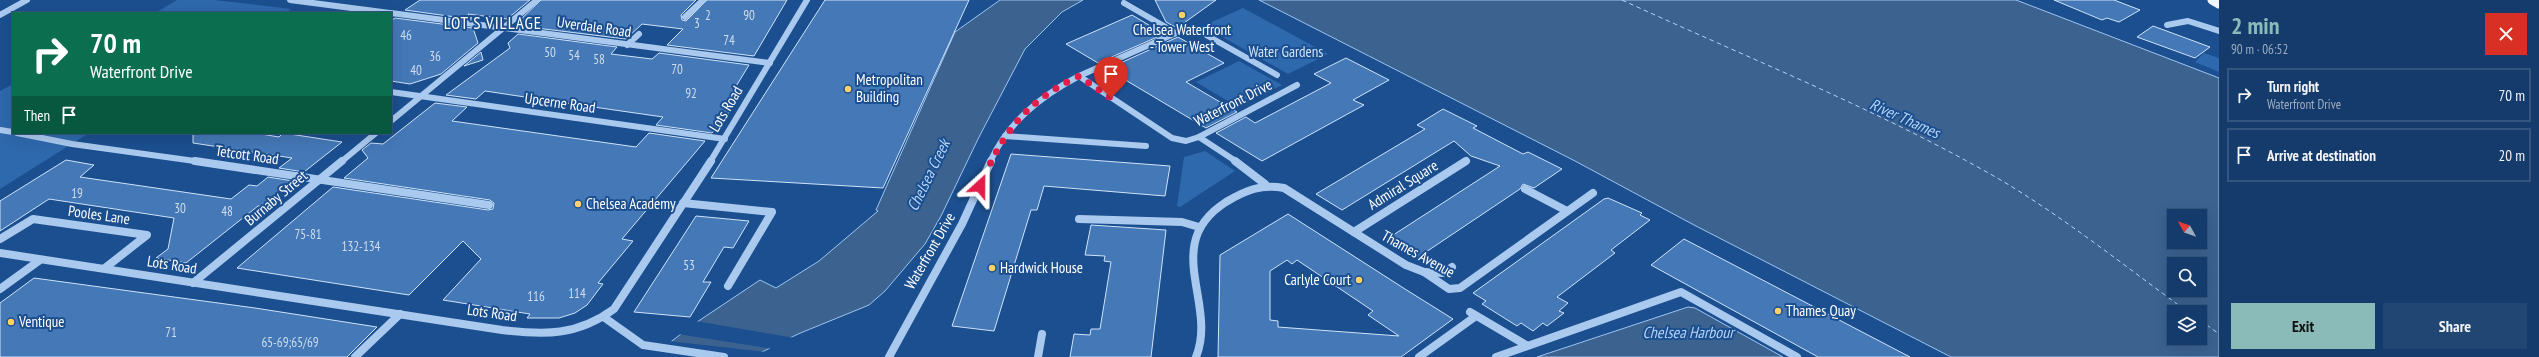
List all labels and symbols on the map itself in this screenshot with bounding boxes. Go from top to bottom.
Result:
house number: 2 [705,7,711,24]
house number: 90 [743,7,755,24]
marker: Chelsea Waterfront - Tower West [1177,10,1187,20]
district label: LOT'S VILLAGE [444,12,542,34]
street label: Uverdale Road [556,12,632,41]
house number: 3 [694,15,700,32]
place label: Chelsea Waterfront - Tower West [1133,20,1231,56]
house number: 46 [400,27,412,44]
house number: 74 [723,32,735,49]
park label: Water Gardens [1249,42,1323,61]
house number: 50 [544,44,556,61]
house number: 54 [568,47,580,64]
house number: 36 [429,48,441,65]
house number: 58 [593,51,605,68]
pin [1094,57,1128,98]
house number: 70 [671,61,683,78]
house number: 40 [410,62,422,79]
place label: Metropolitan Building [856,70,923,106]
street label: Waterfront Drive [1190,75,1275,130]
street label: Lots Road [705,82,747,135]
marker: Metropolitan Building [843,84,853,94]
house number: 92 [685,85,697,102]
street label: Upcerne Road [523,88,597,117]
water label: River Thames [1867,94,1944,143]
water label: Chelsea Creek [902,134,955,214]
street label: Tetcott Road [214,141,280,168]
street label: Admiral Square [1364,156,1441,214]
position arrow [959,165,1001,207]
street label: Burnaby Street [240,166,311,229]
house number: 19 [71,185,83,202]
place label: Chelsea Academy [586,194,676,213]
marker: Chelsea Academy [573,199,583,209]
house number: 30 [174,200,186,217]
street label: Pooles Lane [67,201,131,228]
house number: 48 [221,203,233,220]
street label: Waterfront Drive [900,209,959,293]
north arrow [2167,209,2207,249]
house number: 75-81 [294,226,322,243]
street label: Thames Avenue [1378,226,1458,282]
house number: 132-134 [342,238,381,255]
street label: Lots Road [146,251,198,278]
house number: 53 [683,257,695,274]
place label: Hardwick House [1000,258,1083,277]
marker: Hardwick House [987,263,997,273]
place label: Carlyle Court [1284,270,1351,289]
marker: Carlyle Court [1354,275,1364,285]
house number: 114 [568,285,586,302]
house number: 116 [527,288,545,305]
street label: Lots Road [466,300,518,325]
place label: Thames Quay [1786,301,1856,320]
marker: Thames Quay [1773,306,1783,316]
place label: Ventique [18,312,65,331]
marker: Ventique [6,317,16,327]
water label: Chelsea Harbour [1642,322,1736,342]
house number: 71 [165,324,177,341]
house number: 65-69;65/69 [261,334,319,351]

